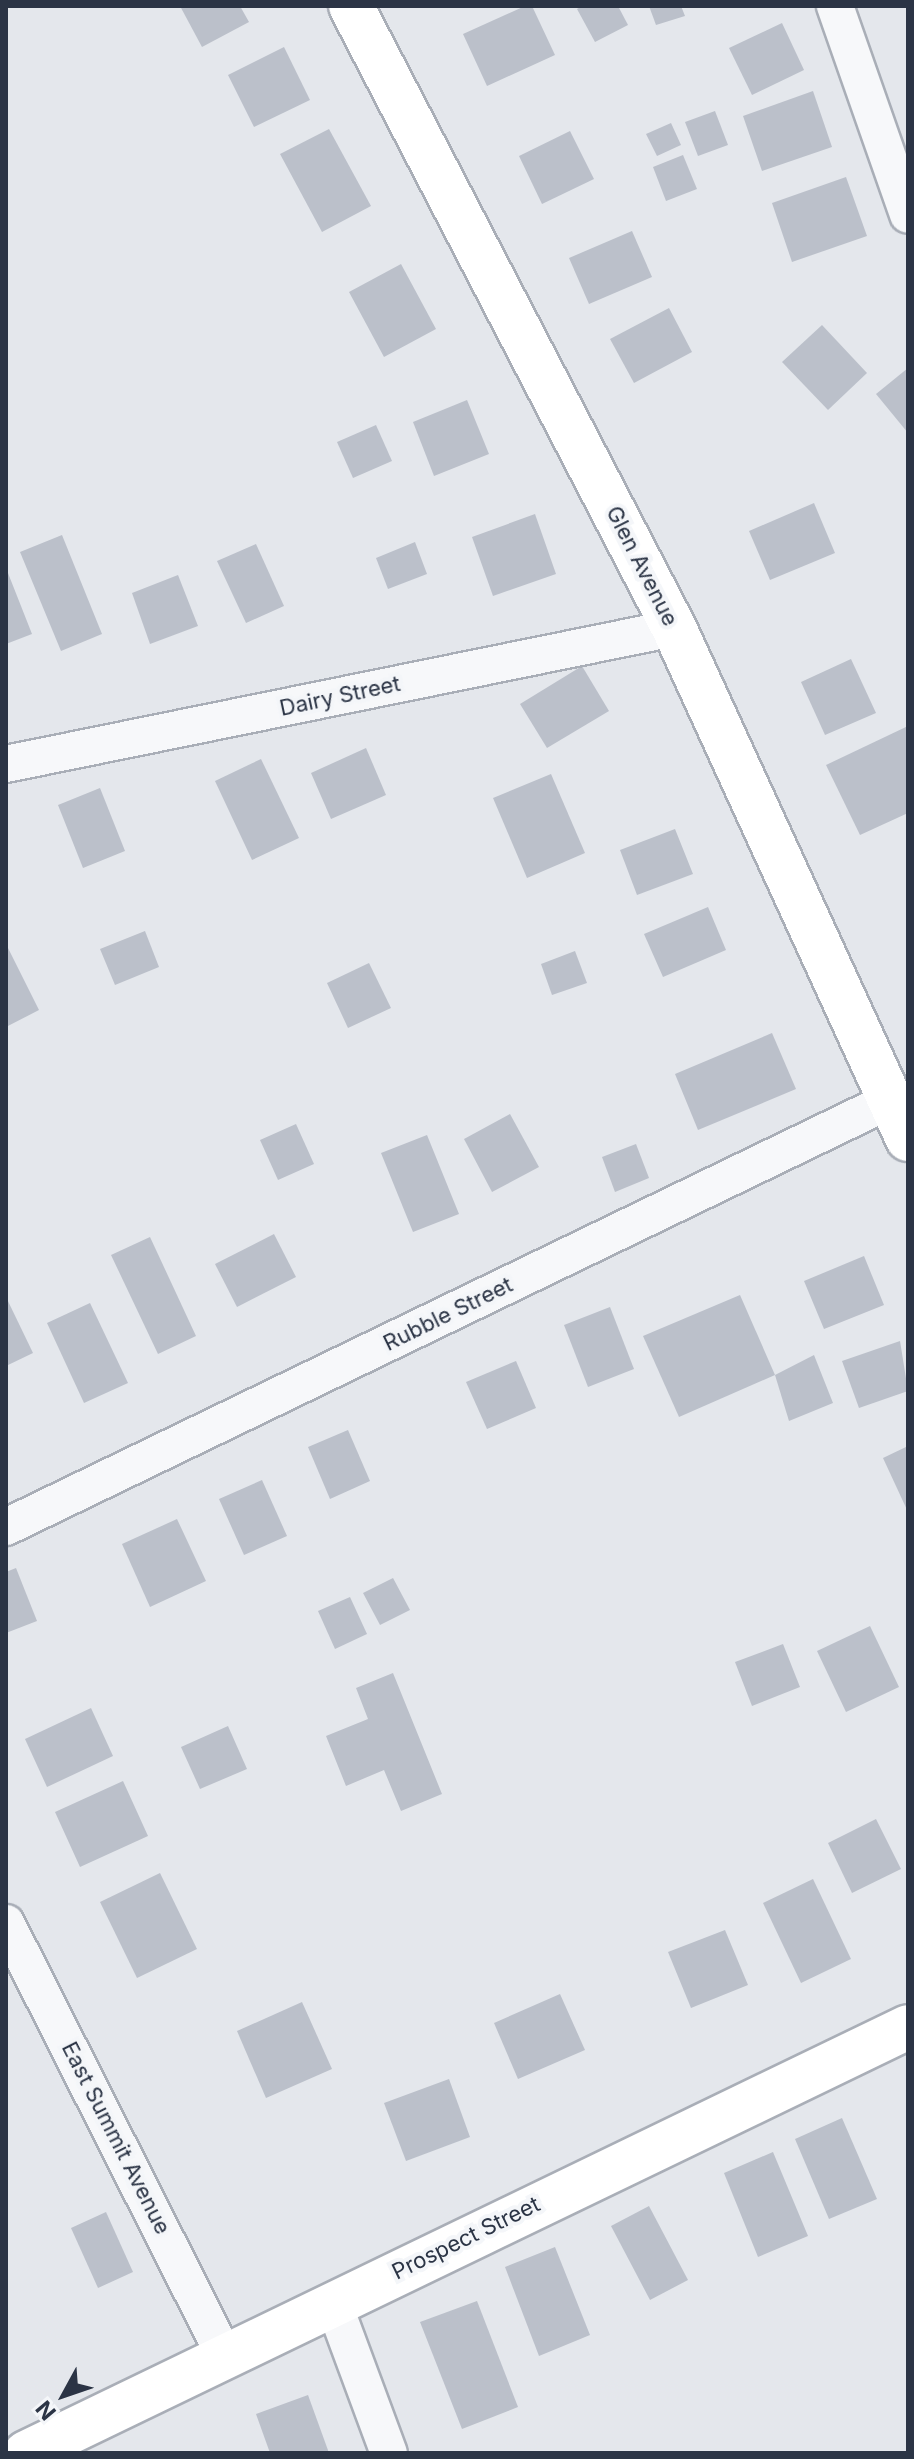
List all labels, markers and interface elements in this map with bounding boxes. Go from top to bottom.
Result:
street label: Glen Avenue [600,502,684,630]
street label: Dairy Street [277,670,403,722]
street label: Rubble Street [379,1271,517,1357]
street label: East Summit Avenue [56,2037,176,2239]
street label: Prospect Street [388,2191,544,2285]
north arrow [24,2355,104,2435]
text: N [30,2396,61,2425]

